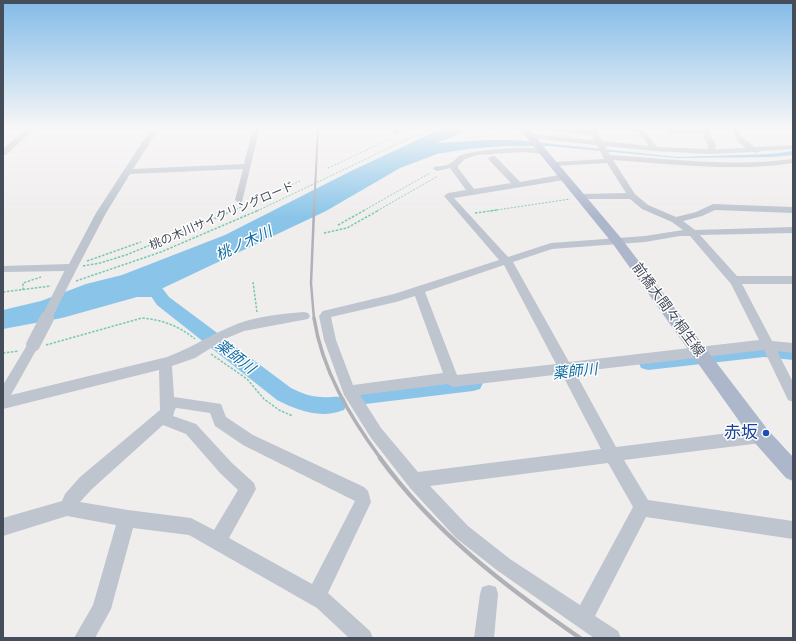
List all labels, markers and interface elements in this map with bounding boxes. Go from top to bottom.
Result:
street label: 桃の木川サイクリングロード [147,179,297,253]
water label: 桃ノ木川 [213,223,275,265]
street label: 前橋大間々桐生線 [628,260,708,360]
water label: 薬師川 [212,336,258,378]
water label: 薬師川 [552,361,598,383]
place label: 赤坂 [724,423,758,443]
marker: 赤坂 [761,428,771,438]

